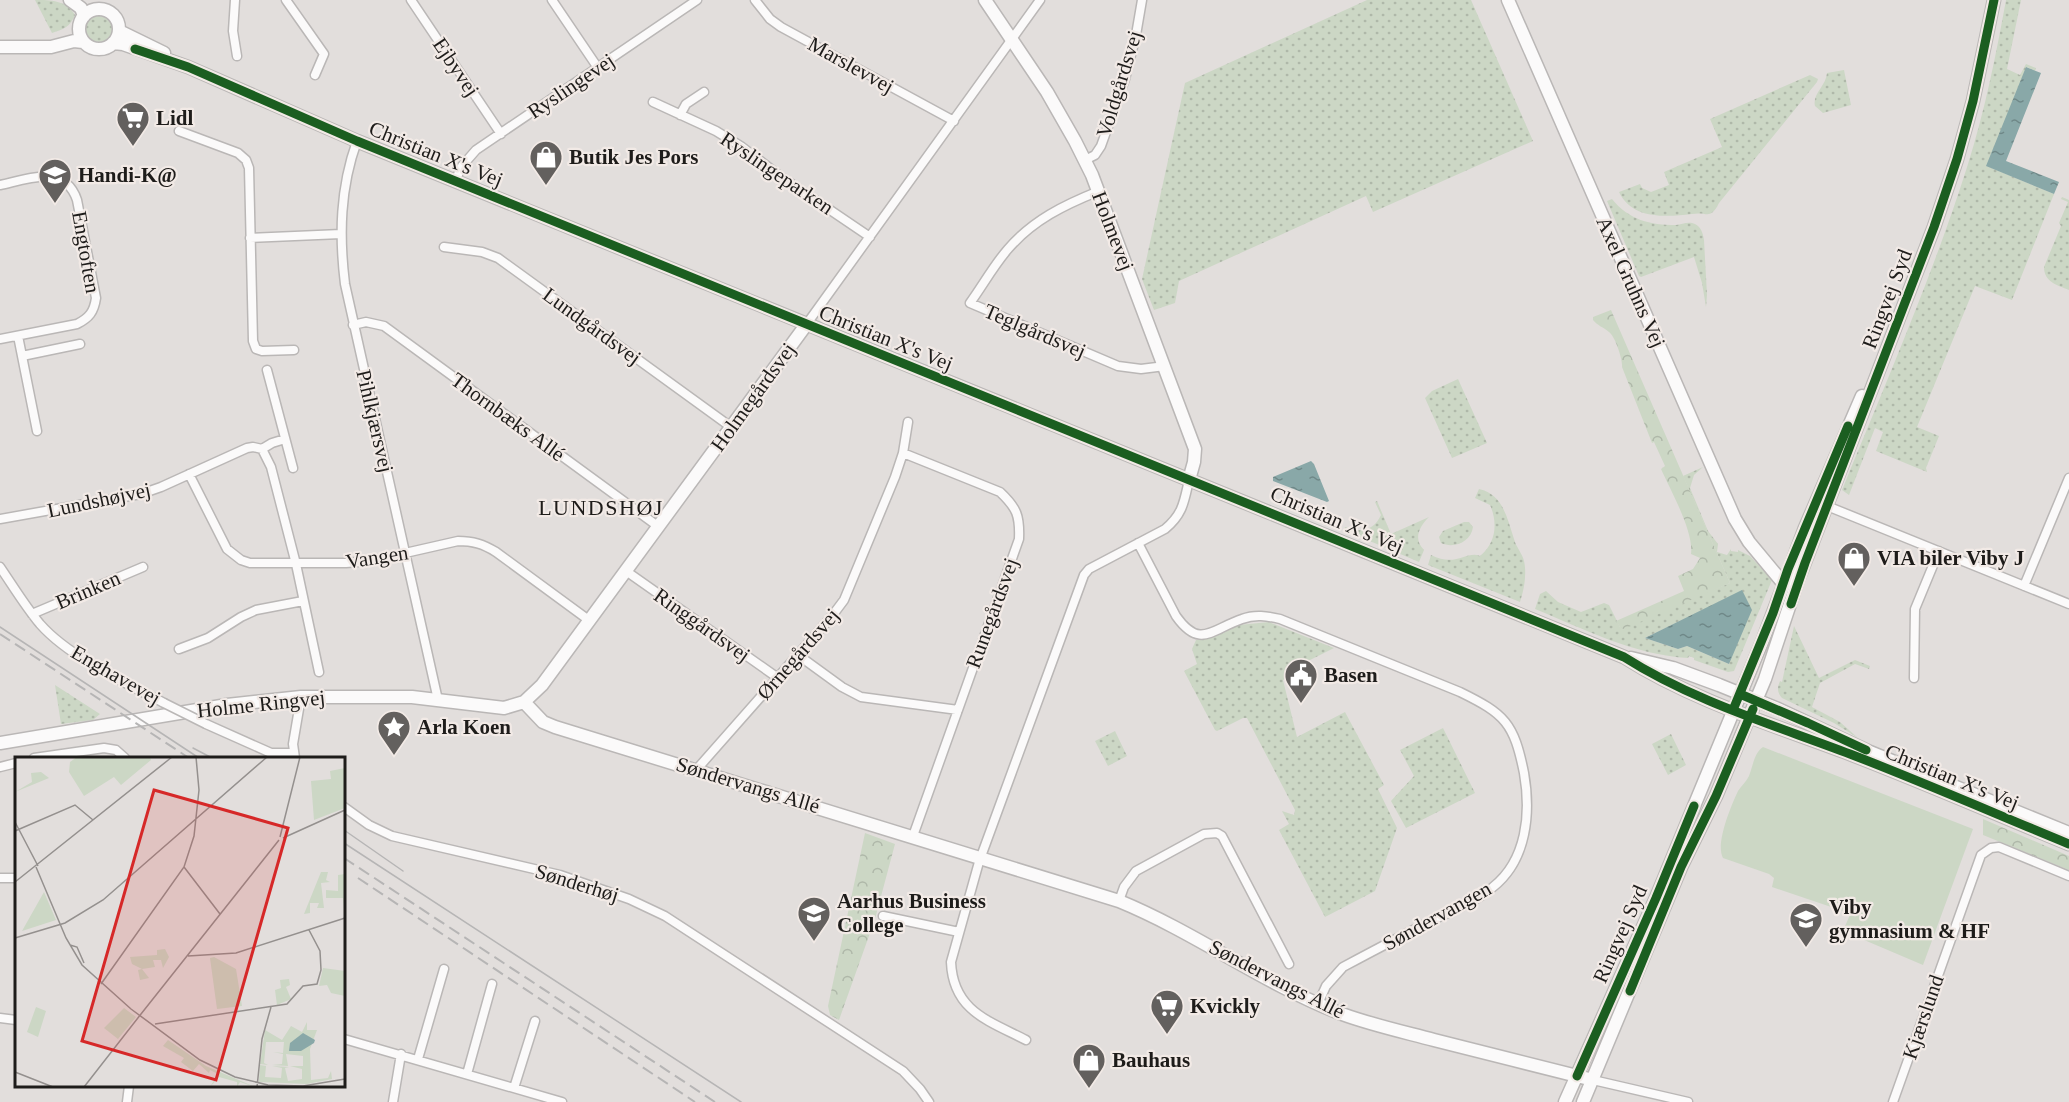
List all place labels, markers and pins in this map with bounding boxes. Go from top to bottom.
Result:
supermarket icon: Lidl [115,100,151,147]
place label: Lidl [156,106,194,130]
shop icon: Butik Jes Pors [528,139,564,186]
place label: Butik Jes Pors [569,145,699,169]
school or university icon: Handi-K@ [37,157,73,204]
place label: Handi-K@ [78,163,177,187]
shop icon: VIA biler Viby J [1836,540,1872,587]
place label: VIA biler Viby J [1877,546,2024,570]
public building icon: Basen [1283,657,1319,704]
place label: Basen [1324,663,1378,687]
place icon: Arla Koen [376,709,412,756]
place label: Arla Koen [417,715,511,739]
place label: Aarhus Business College [837,889,986,937]
school or university icon: Aarhus Business College [796,895,832,942]
place label: Viby gymnasium & HF [1829,895,1990,943]
school or university icon: Viby gymnasium & HF [1788,901,1824,948]
supermarket icon: Kvickly [1149,988,1185,1035]
place label: Kvickly [1190,994,1261,1018]
shop icon: Bauhaus [1071,1042,1107,1089]
place label: Bauhaus [1112,1048,1190,1072]

